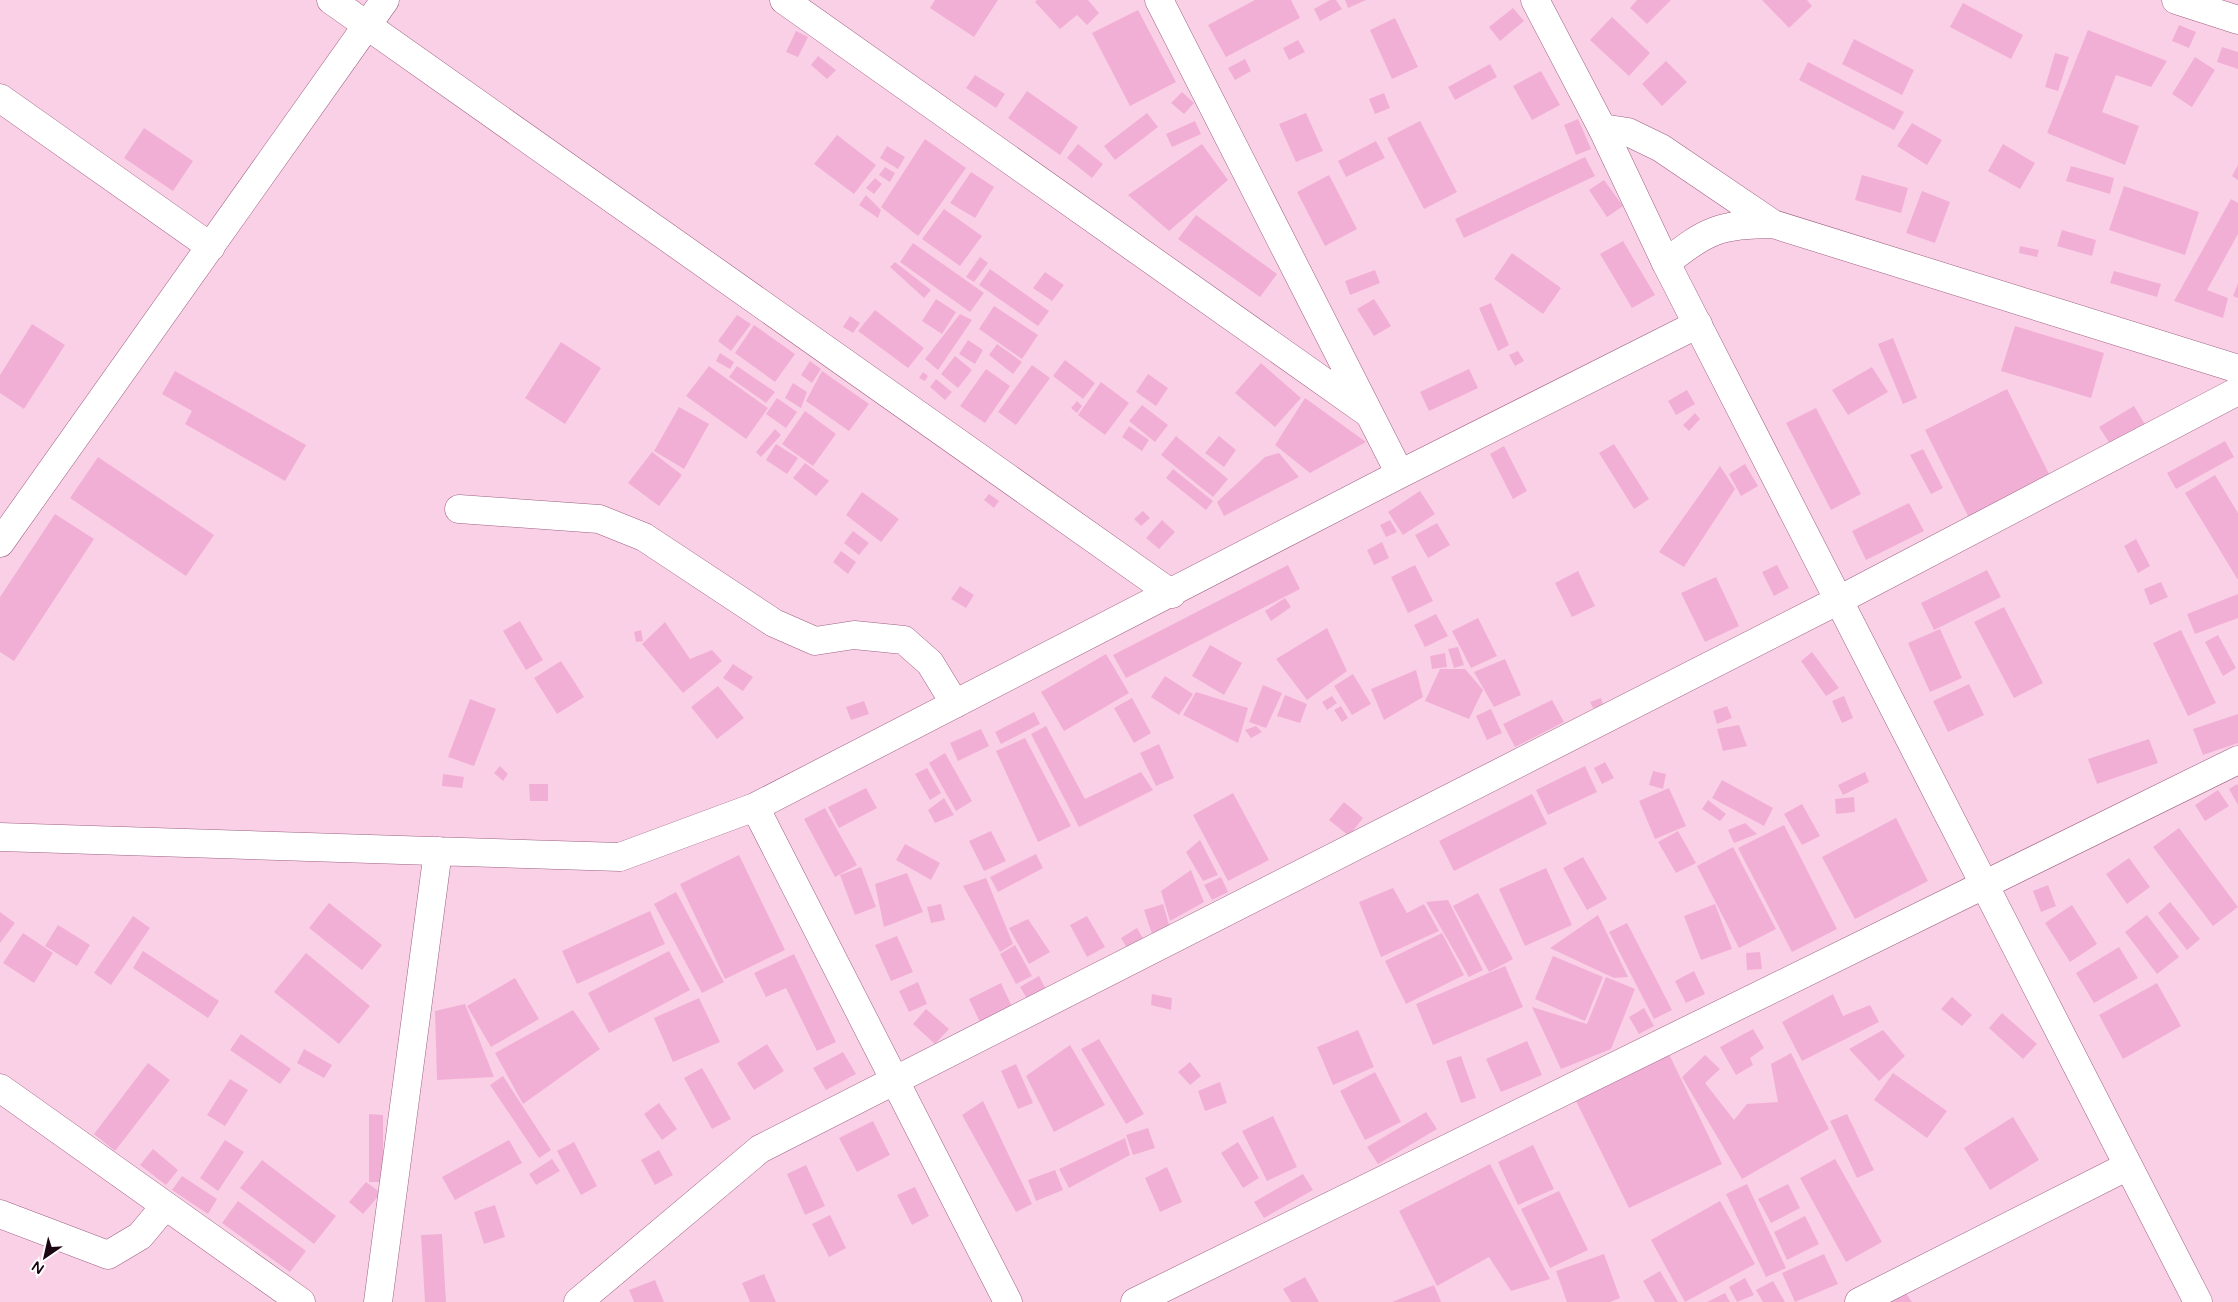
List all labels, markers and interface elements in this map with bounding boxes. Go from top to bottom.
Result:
north arrow [20,1232,70,1282]
text: N [29,1257,47,1278]

